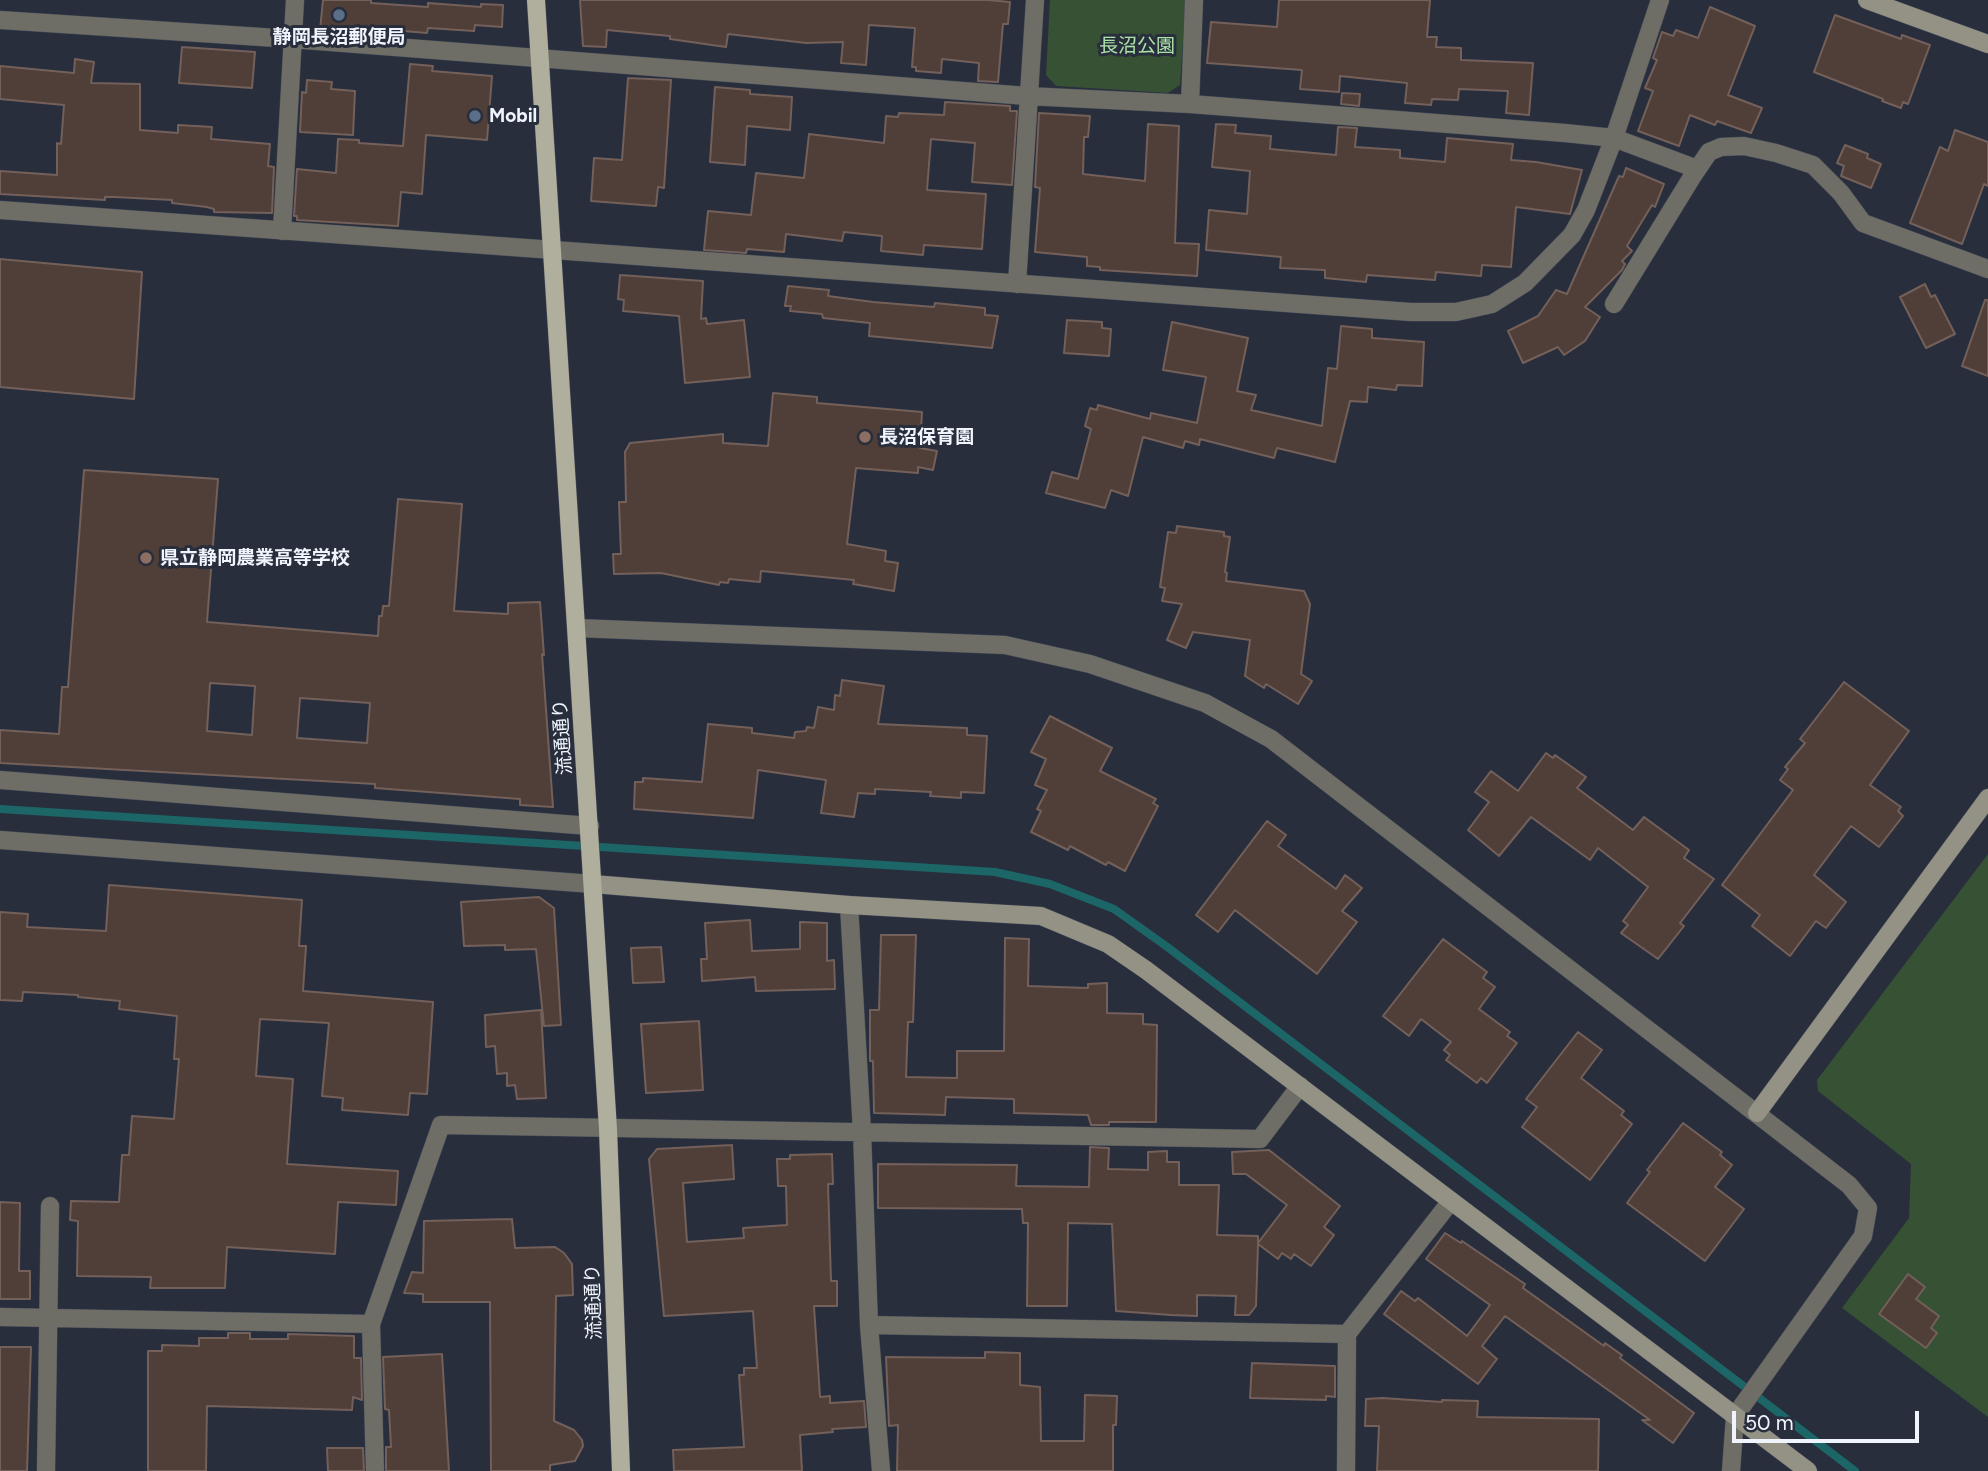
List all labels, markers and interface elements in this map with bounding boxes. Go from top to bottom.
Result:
marker: 静岡長沼郵便局 [331,7,347,23]
place label: 静岡長沼郵便局 [273,26,405,48]
park label: 長沼公園 [1099,35,1175,57]
place label: Mobil [489,105,537,127]
marker: Mobil [467,108,483,124]
place label: 長沼保育園 [879,426,974,448]
marker: 長沼保育園 [857,429,873,445]
place label: 県立静岡農業高等学校 [160,547,350,569]
marker: 県立静岡農業高等学校 [138,550,154,566]
street label: 流通通り [549,698,577,776]
street label: 流通通り [581,1264,607,1340]
scale bar [1736,1398,1923,1442]
text: 50 m [1745,1410,1794,1435]

